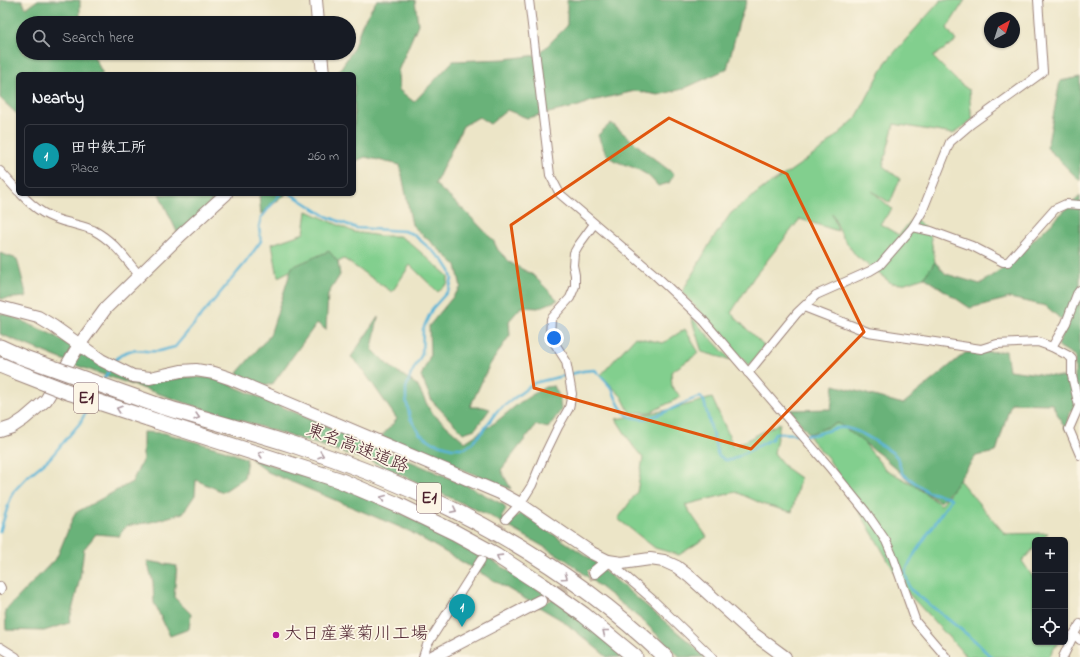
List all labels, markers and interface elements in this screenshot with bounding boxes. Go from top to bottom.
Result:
north arrow [984,12,1020,48]
search box [16,16,356,60]
icon: search [30,27,52,49]
text: Search here [62,27,134,49]
text: Nearby [32,86,84,111]
text: 田中鉄工所 [71,137,146,159]
text: 1 [44,147,48,166]
text: 260 m [308,147,339,166]
text: Place [71,159,99,178]
your location [544,328,564,348]
road number: E1 [74,383,98,413]
one-way arrow [115,405,122,414]
one-way arrow [193,412,200,421]
street label: 東名高速道路 [302,418,412,480]
one-way arrow [257,450,264,459]
one-way arrow [318,451,325,459]
road number: E1 [417,483,441,513]
one-way arrow [379,495,386,503]
one-way arrow [450,505,458,513]
map controls [1032,537,1068,645]
button: + [1032,537,1068,573]
one-way arrow [496,554,503,562]
one-way arrow [561,572,568,579]
button: − [1032,573,1068,609]
pin: 1 [449,594,475,627]
button: locate [1032,609,1068,645]
place label: 大日産業菊川工場 [284,622,428,648]
marker: 大日産業菊川工場 [271,630,281,640]
one-way arrow [602,630,609,637]

